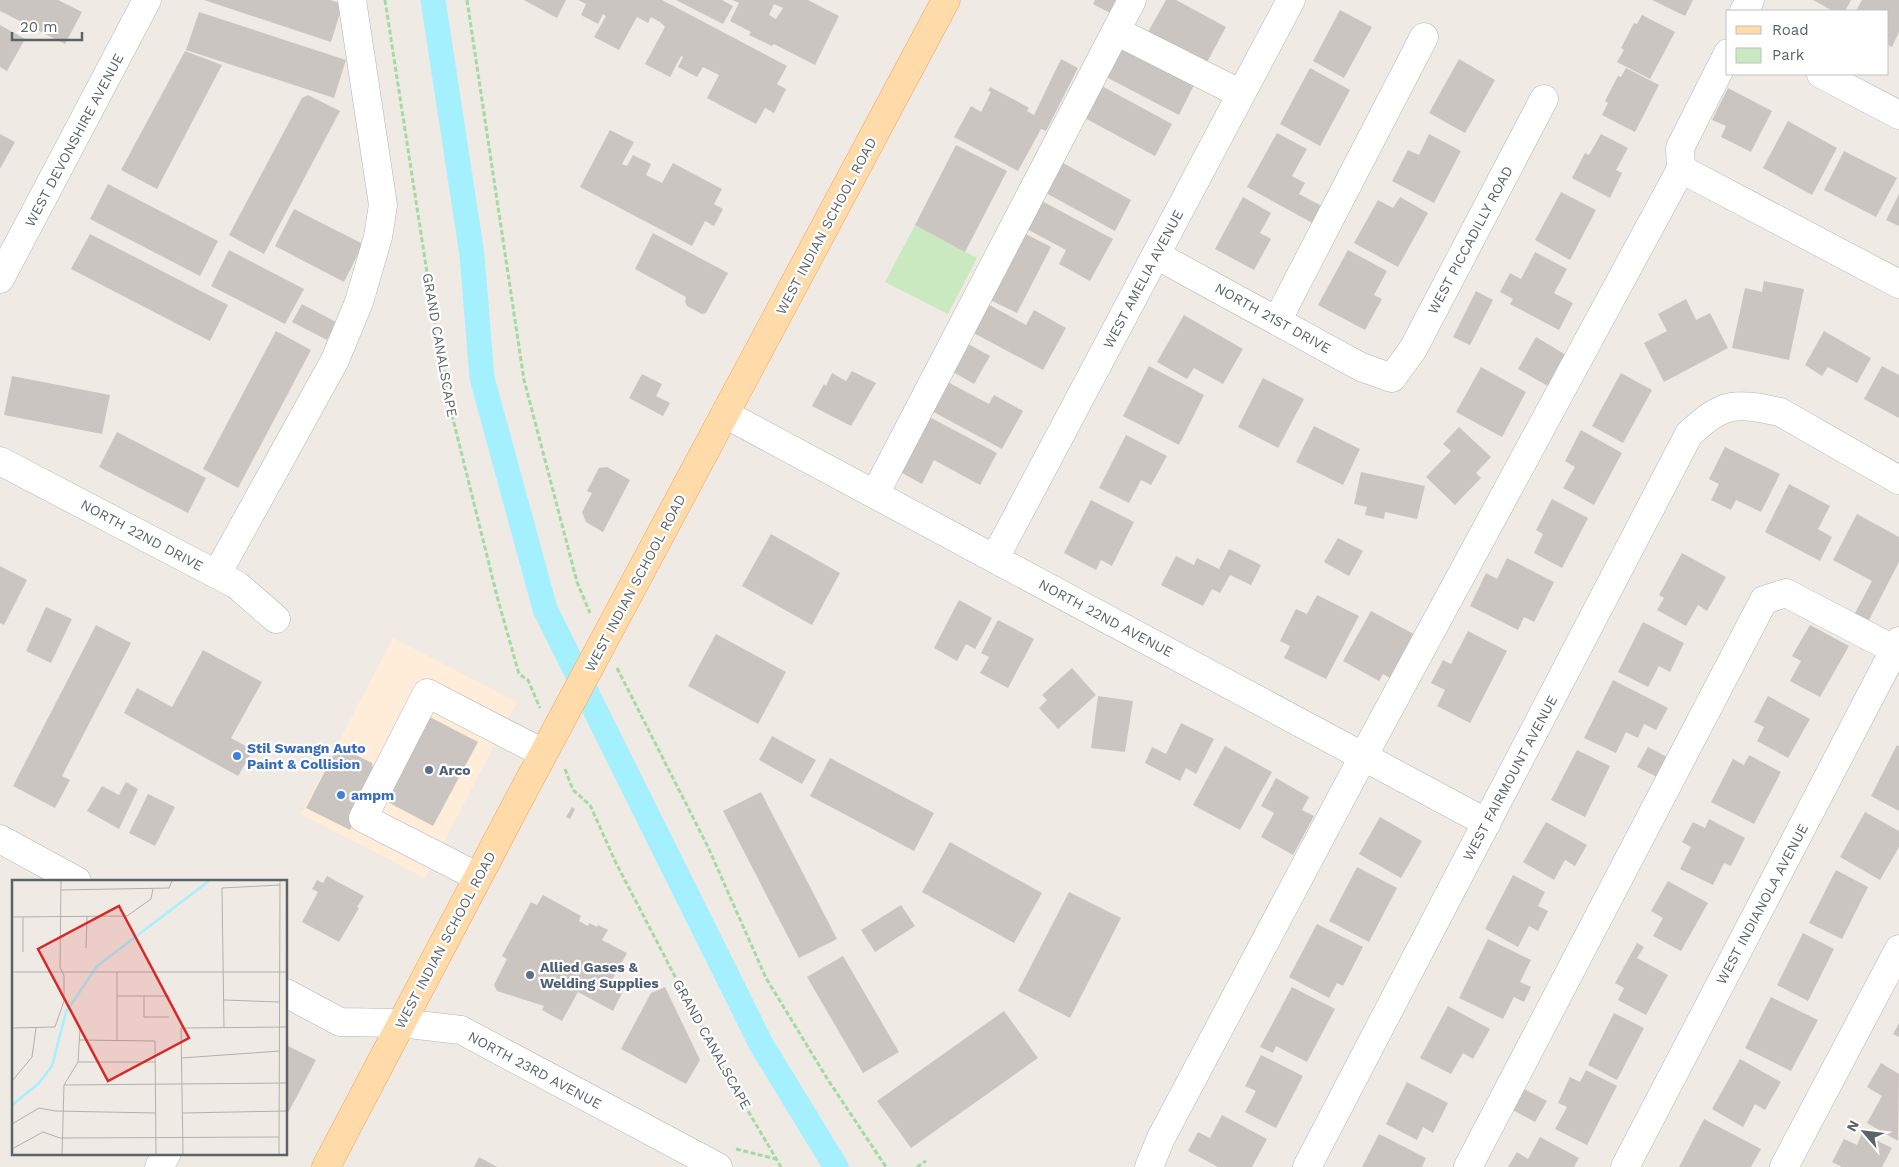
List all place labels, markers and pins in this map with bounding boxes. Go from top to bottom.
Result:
place label: Stil Swangn Auto Paint & Collision [247,740,366,772]
marker: Stil Swangn Auto Paint & Collision [231,750,243,762]
place label: Arco [439,762,471,778]
marker: Arco [423,764,435,776]
place label: ampm [351,787,394,803]
marker: ampm [335,789,347,801]
place label: Allied Gases & Welding Supplies [540,959,659,991]
marker: Allied Gases & Welding Supplies [524,969,536,981]

